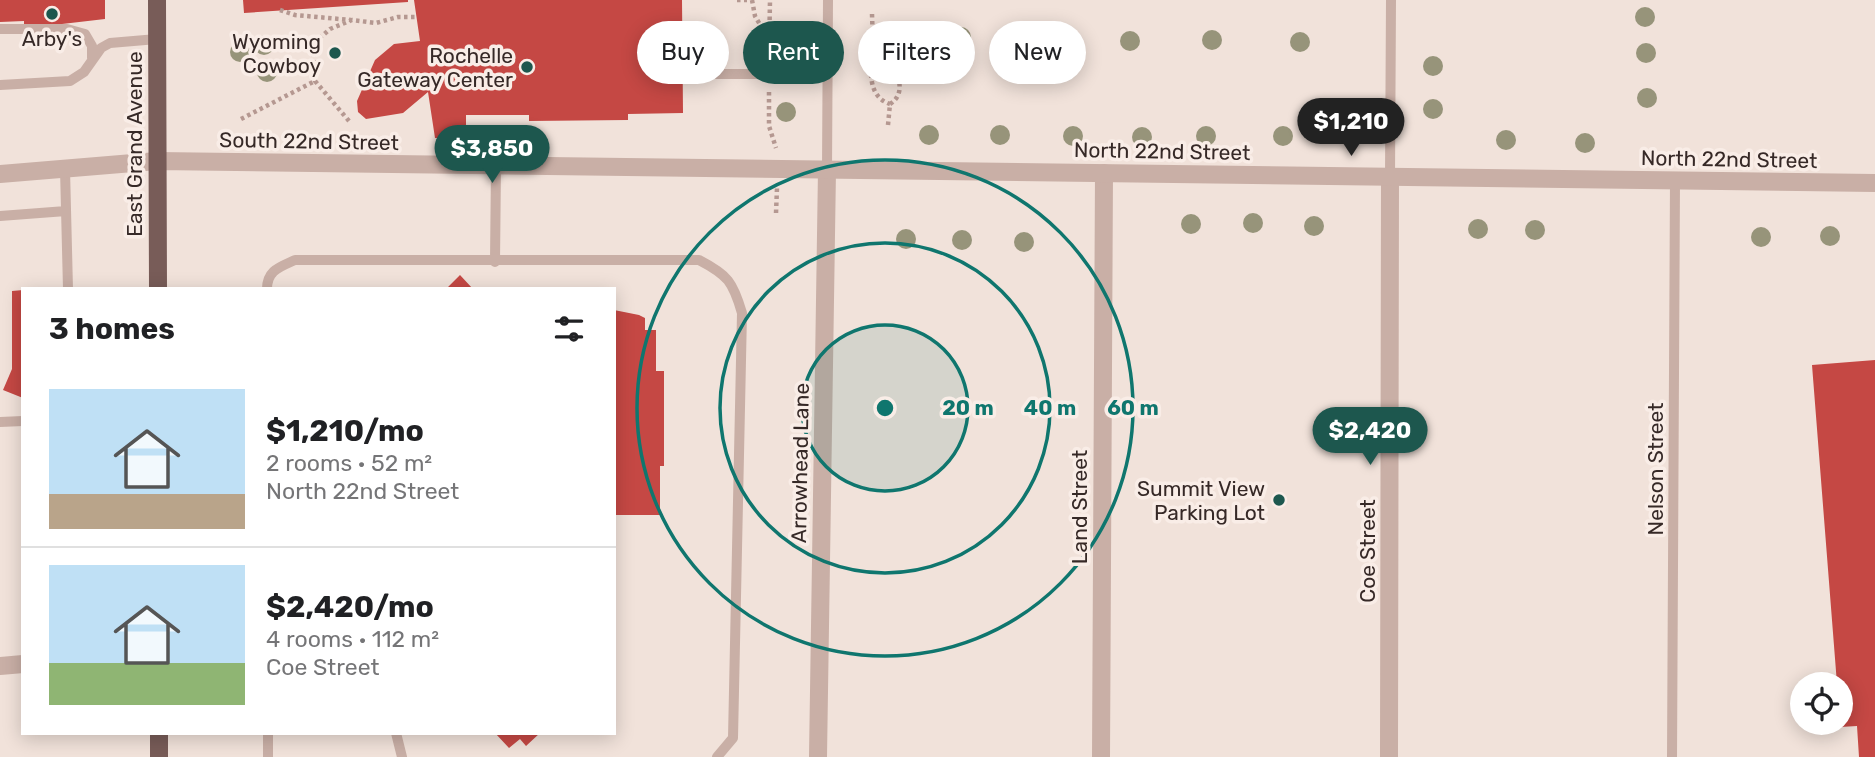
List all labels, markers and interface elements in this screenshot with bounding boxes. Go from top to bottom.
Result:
marker: Arby's [44,6,60,22]
chip: Buy [637,21,729,84]
chip: Rent [743,21,844,84]
chip: Filters [858,21,975,84]
chip: New [989,21,1086,84]
place label: Arby's [22,26,82,51]
place label: Wyoming Cowboy [232,29,321,78]
place label: Rochelle Gateway Center [357,43,513,92]
marker: Wyoming Cowboy [327,45,343,61]
street label: East Grand Avenue [122,51,147,237]
marker: Rochelle Gateway Center [519,59,535,75]
pin: $1,210 [1294,99,1408,158]
text: $1,210 [1313,107,1389,135]
pin: $3,850 [435,125,549,185]
street label: South 22nd Street [219,127,399,155]
text: $3,850 [451,134,533,162]
street label: North 22nd Street [1074,137,1250,165]
street label: North 22nd Street [1641,145,1817,173]
icon: filters [550,310,588,348]
text: 3 homes [49,311,175,347]
street label: Arrowhead Lane [786,383,814,543]
text: 20 m [942,395,994,420]
text: 40 m [1024,395,1076,420]
text: 60 m [1107,395,1159,420]
centre of rings [873,396,897,420]
street label: Nelson Street [1643,403,1668,535]
pin: $2,420 [1313,407,1427,467]
text: $1,210/mo [266,413,424,449]
text: $2,420 [1329,416,1411,444]
icon: home [105,417,189,501]
text: 2 rooms · 52 m² [266,449,432,477]
street label: Land Street [1067,450,1092,564]
place label: Summit View Parking Lot [1137,476,1265,525]
text: North 22nd Street [266,477,459,505]
marker: Summit View Parking Lot [1271,492,1287,508]
street label: Coe Street [1355,499,1380,603]
text: $2,420/mo [266,589,434,625]
icon: home [105,593,189,677]
text: 4 rooms · 112 m² [266,625,439,653]
text: Coe Street [266,653,380,681]
map controls [1790,672,1853,735]
button: locate [1790,672,1853,735]

